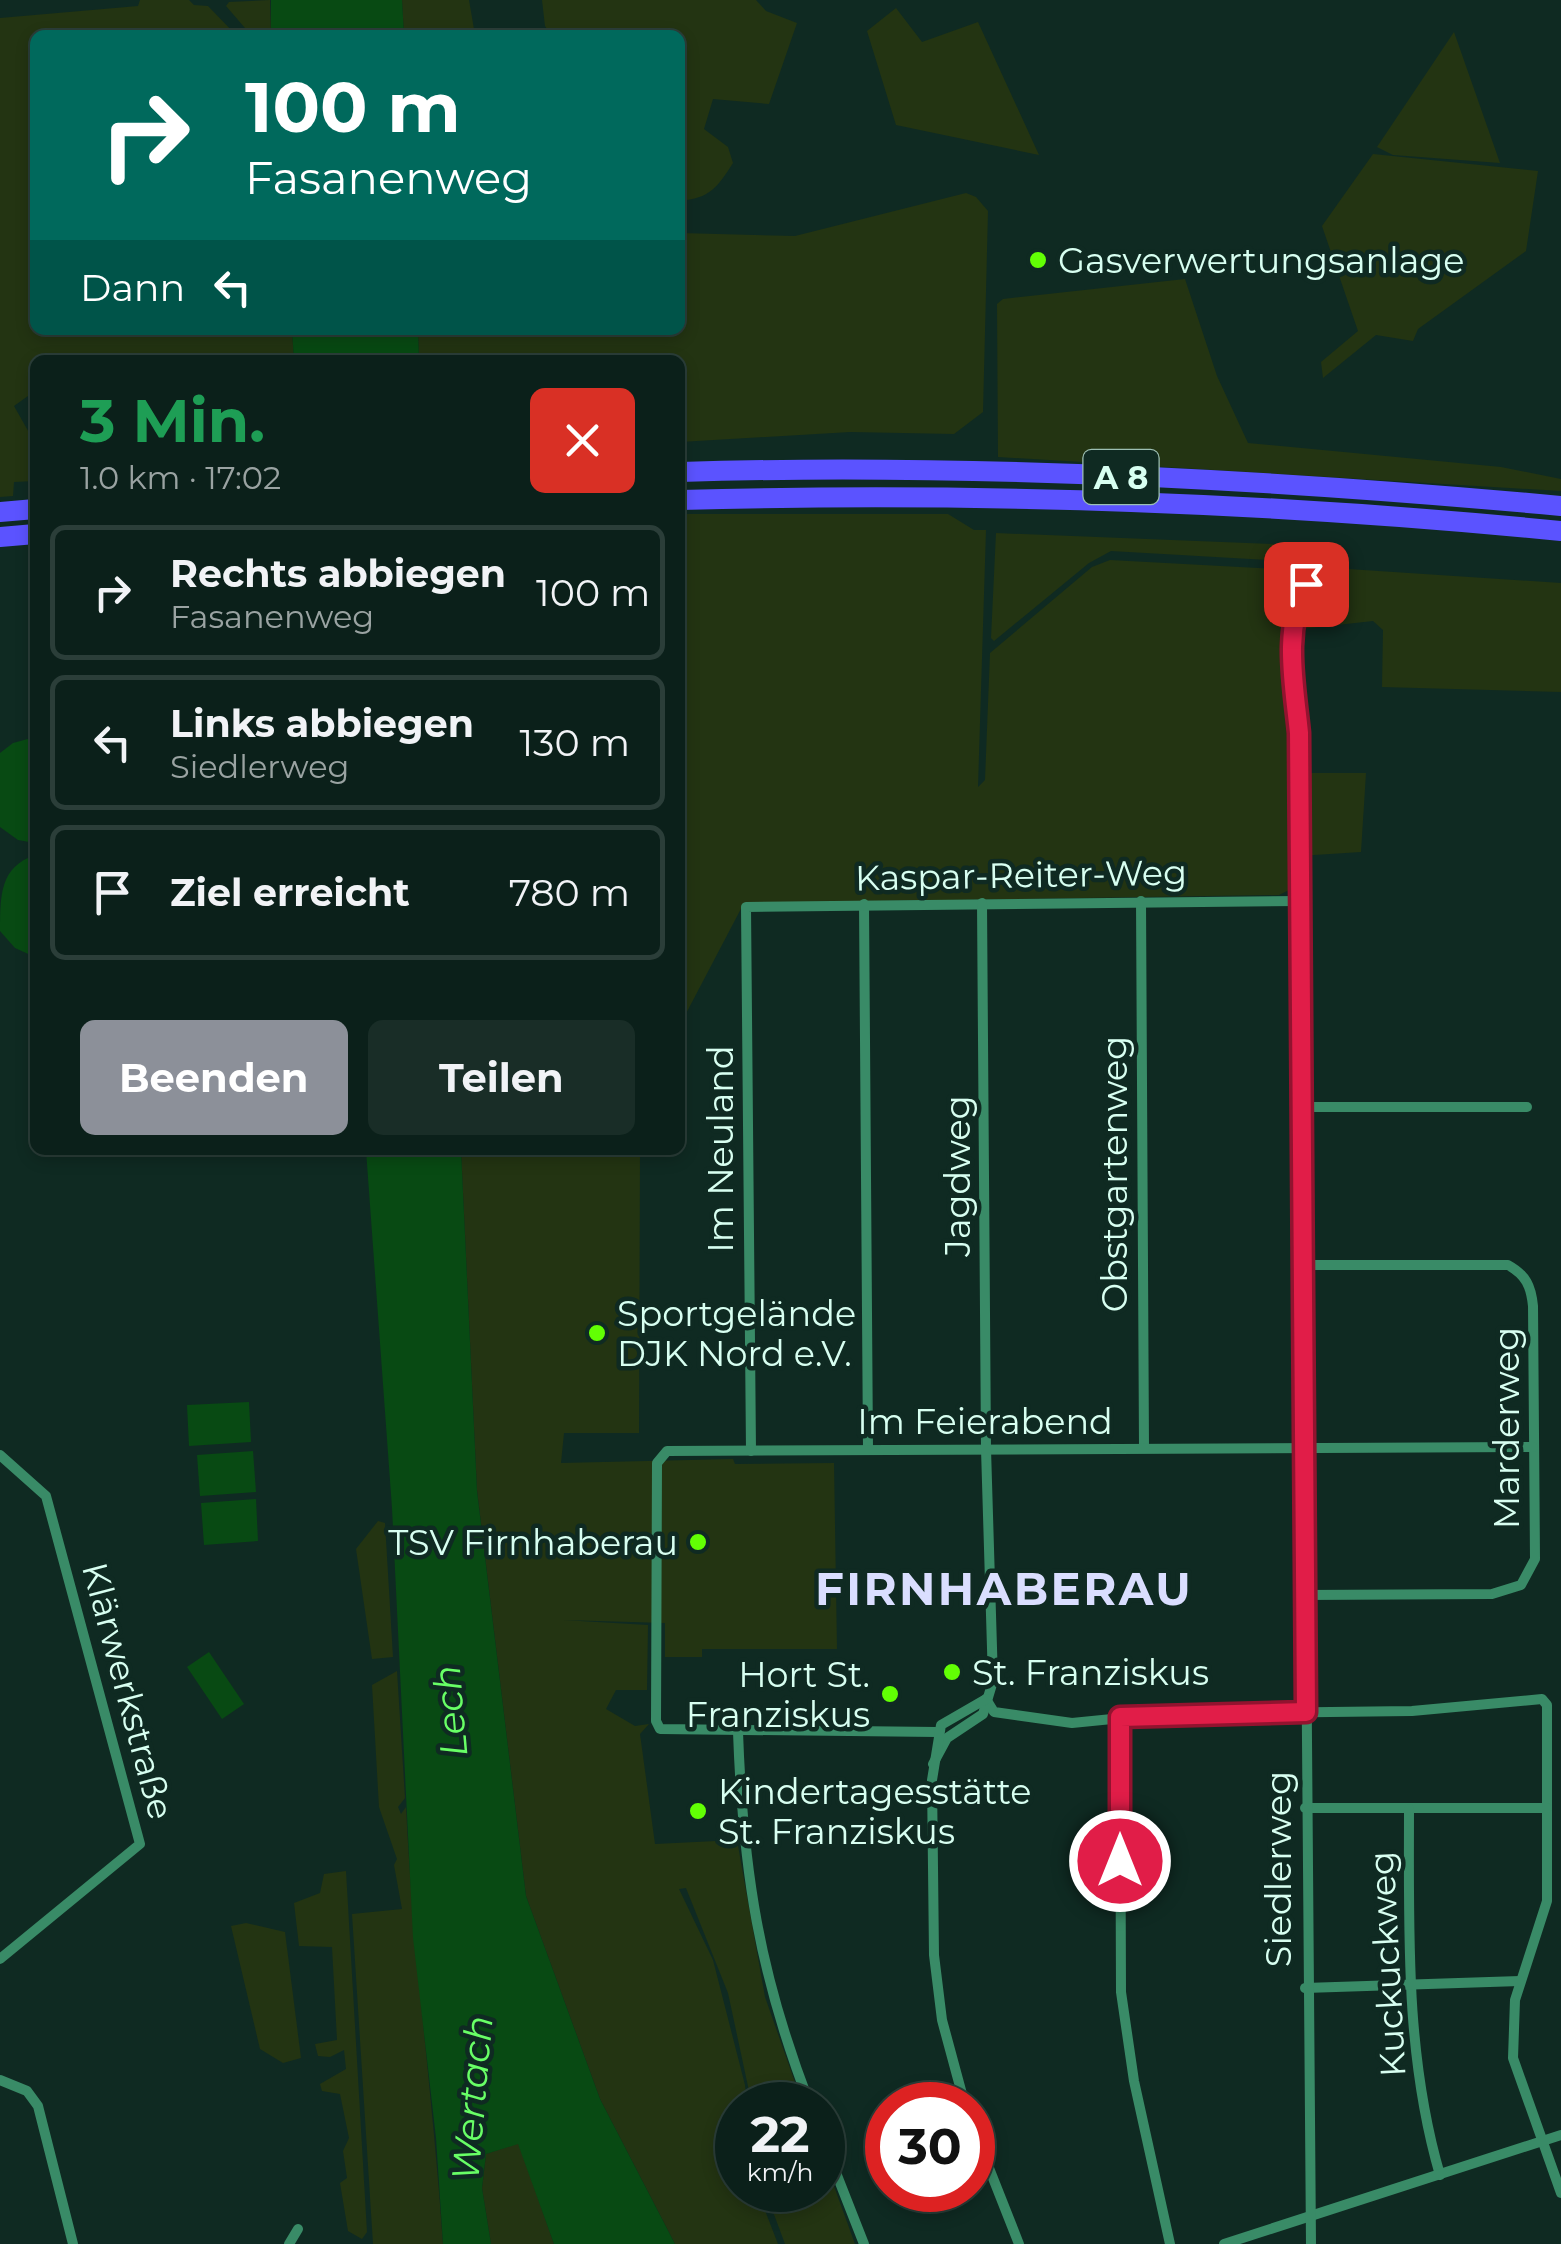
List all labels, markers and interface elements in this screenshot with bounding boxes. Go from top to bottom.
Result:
text: 100 m [245,64,461,150]
icon: right [80,70,210,200]
text: Fasanenweg [245,150,532,205]
place label: Gasverwertungsanlage [1058,239,1464,282]
marker: Gasverwertungsanlage [1027,249,1049,271]
icon: left [205,260,260,315]
text: Dann [80,264,185,311]
text: 3 Min. [80,384,265,457]
button: close [530,388,635,493]
road number: A 8 [1084,450,1158,504]
text: 1.0 km · 17:02 [80,458,281,497]
pin [1264,542,1349,627]
text: Rechts abbiegen [170,550,506,597]
icon: arrive [1279,557,1334,612]
icon: right [85,565,140,620]
text: 100 m [536,569,650,616]
text: Fasanenweg [170,597,374,636]
text: Links abbiegen [170,700,474,747]
icon: left [85,715,140,770]
text: 130 m [519,719,630,766]
text: Siedlerweg [170,747,349,786]
street label: Kaspar-Reiter-Weg [855,851,1187,899]
icon: arrive [85,865,140,920]
text: Ziel erreicht [170,869,410,916]
text: 780 m [509,869,630,916]
button: Beenden [80,1020,348,1135]
button: Teilen [368,1020,635,1135]
street label: Obstgartenweg [1093,1036,1136,1312]
street label: Im Neuland [699,1045,742,1253]
street label: Jagdweg [936,1095,979,1258]
place label: Sportgelände DJK Nord e.V. [617,1292,856,1375]
marker: Sportgelände DJK Nord e.V. [586,1322,608,1344]
street label: Marderweg [1485,1327,1528,1529]
street label: Im Feierabend [857,1400,1113,1443]
place label: TSV Firnhaberau [388,1521,678,1564]
marker: TSV Firnhaberau [687,1531,709,1553]
street label: Klärwerkstraße [73,1558,183,1824]
district label: FIRNHABERAU [815,1561,1193,1616]
place label: St. Franziskus [972,1651,1209,1694]
place label: Hort St. Franziskus [686,1653,870,1736]
marker: St. Franziskus [941,1661,963,1683]
water label: Lech [423,1663,477,1759]
marker: Hort St. Franziskus [879,1683,901,1705]
place label: Kindertagesstätte St. Franziskus [718,1770,1031,1853]
street label: Siedlerweg [1257,1771,1300,1967]
marker: Kindertagesstätte St. Franziskus [687,1800,709,1822]
position arrow [1068,1809,1172,1913]
street label: Kuckuckweg [1360,1850,1414,2078]
water label: Wertach [441,2014,503,2182]
speed limit sign: 30 [865,2082,995,2212]
text: 22 [751,2104,810,2165]
text: km/h [747,2157,813,2187]

